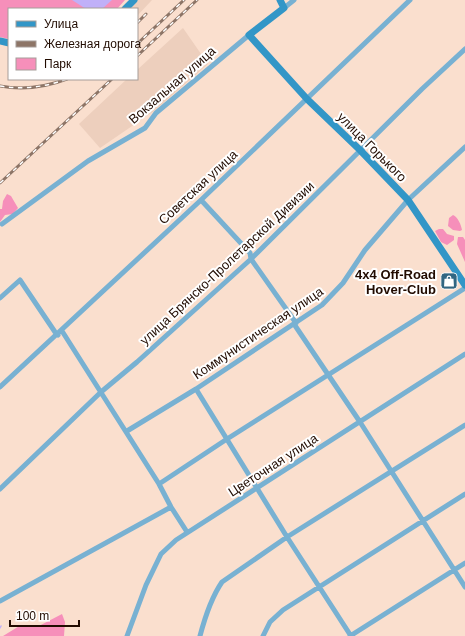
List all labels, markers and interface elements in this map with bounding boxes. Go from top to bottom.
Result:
legend [8,8,138,80]
text: Улица [44,17,78,31]
text: Железная дорога [44,37,141,51]
street label: Вокзальная улица [126,43,219,127]
text: Парк [44,57,72,71]
street label: улица Горького [334,109,410,185]
street label: Советская улица [156,146,241,227]
street label: улица Брянско-Пролетарской Дивизии [137,178,317,348]
place label: 4x4 Off-Road Hover-Club [355,267,436,297]
shop icon: 4x4 Off-Road Hover-Club [439,271,459,291]
street label: Коммунистическая улица [190,283,326,382]
street label: Цветочная улица [226,430,321,499]
scale bar [10,602,79,628]
text: 100 m [16,609,49,623]

